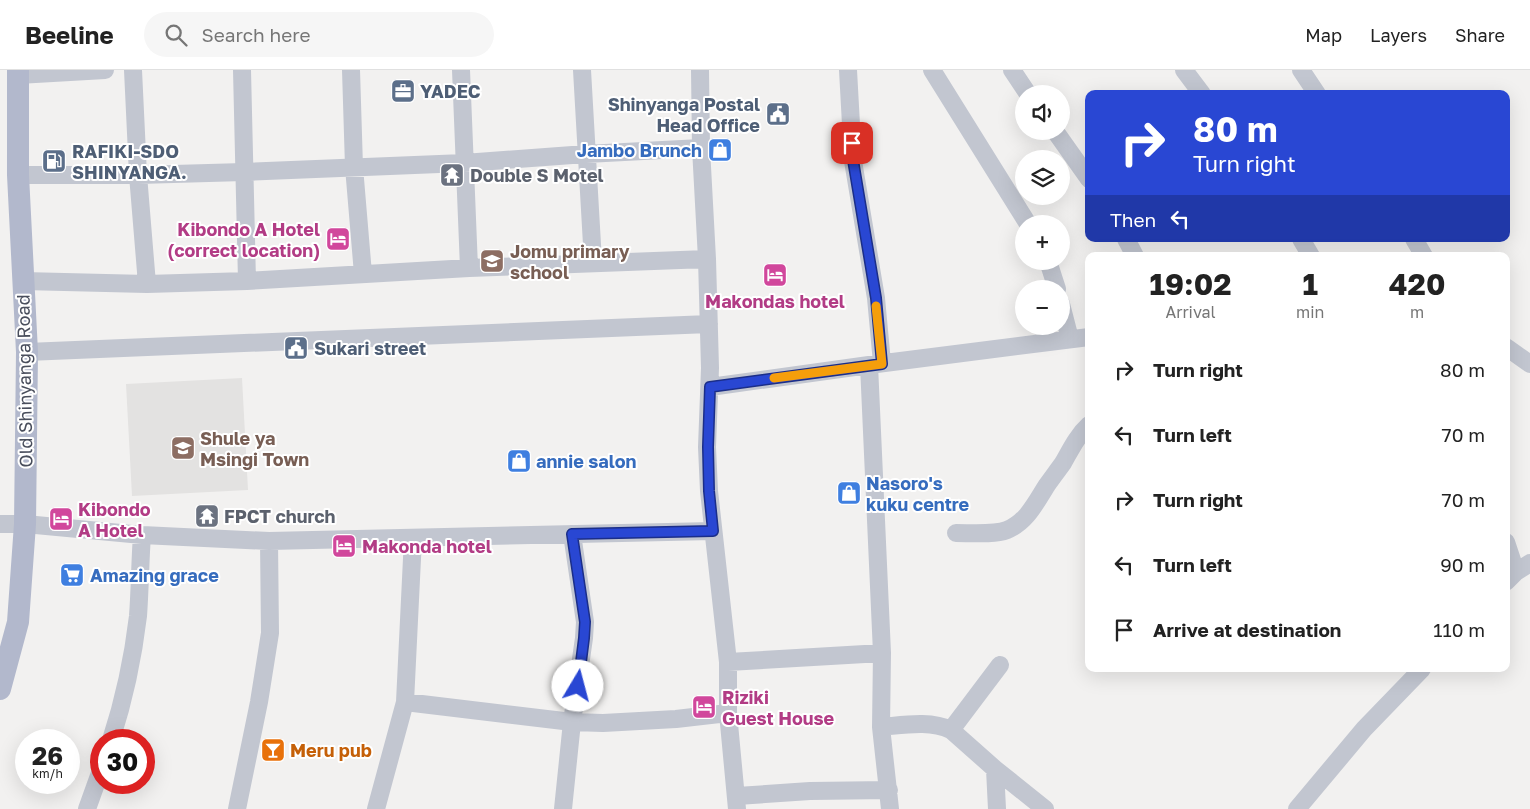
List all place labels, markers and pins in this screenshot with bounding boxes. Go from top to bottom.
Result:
office icon: YADEC [390,78,416,104]
place label: YADEC [420,80,481,102]
place label: Shinyanga Postal Head Office [608,93,760,136]
public building icon: Shinyanga Postal Head Office [765,101,791,127]
pin [831,122,873,164]
shop icon: Jambo Brunch [707,137,733,163]
place label: Jambo Brunch [577,139,702,161]
place label: RAFIKI-SDO SHINYANGA. [72,140,187,183]
fuel station icon: RAFIKI-SDO SHINYANGA. [41,148,67,174]
temple icon: Double S Motel [439,162,465,188]
place label: Double S Motel [470,164,604,186]
place label: Kibondo A Hotel (correct location) [167,218,320,261]
hotel icon: Kibondo A Hotel (correct location) [325,226,351,252]
place label: Jomu primary school [510,240,630,283]
school or university icon: Jomu primary school [479,248,505,274]
hotel icon: Makondas hotel [762,262,788,288]
place label: Makondas hotel [705,290,845,312]
public building icon: Sukari street [283,335,309,361]
place label: Sukari street [314,337,426,359]
place label: Shule ya Msingi Town [200,427,309,470]
school or university icon: Shule ya Msingi Town [170,435,196,461]
shop icon: annie salon [506,448,532,474]
place label: annie salon [536,450,637,472]
place label: Nasoro's kuku centre [866,472,970,515]
shop icon: Nasoro's kuku centre [836,480,862,506]
place label: Kibondo A Hotel [78,498,151,541]
temple icon: FPCT church [194,503,220,529]
place label: FPCT church [224,505,335,527]
hotel icon: Kibondo A Hotel [48,506,74,532]
hotel icon: Makonda hotel [331,533,357,559]
place label: Makonda hotel [362,535,492,557]
supermarket icon: Amazing grace [59,562,85,588]
place label: Amazing grace [90,564,219,586]
place label: Riziki Guest House [722,686,835,729]
hotel icon: Riziki Guest House [691,694,717,720]
bar icon: Meru pub [260,737,286,763]
place label: Meru pub [290,739,372,761]

